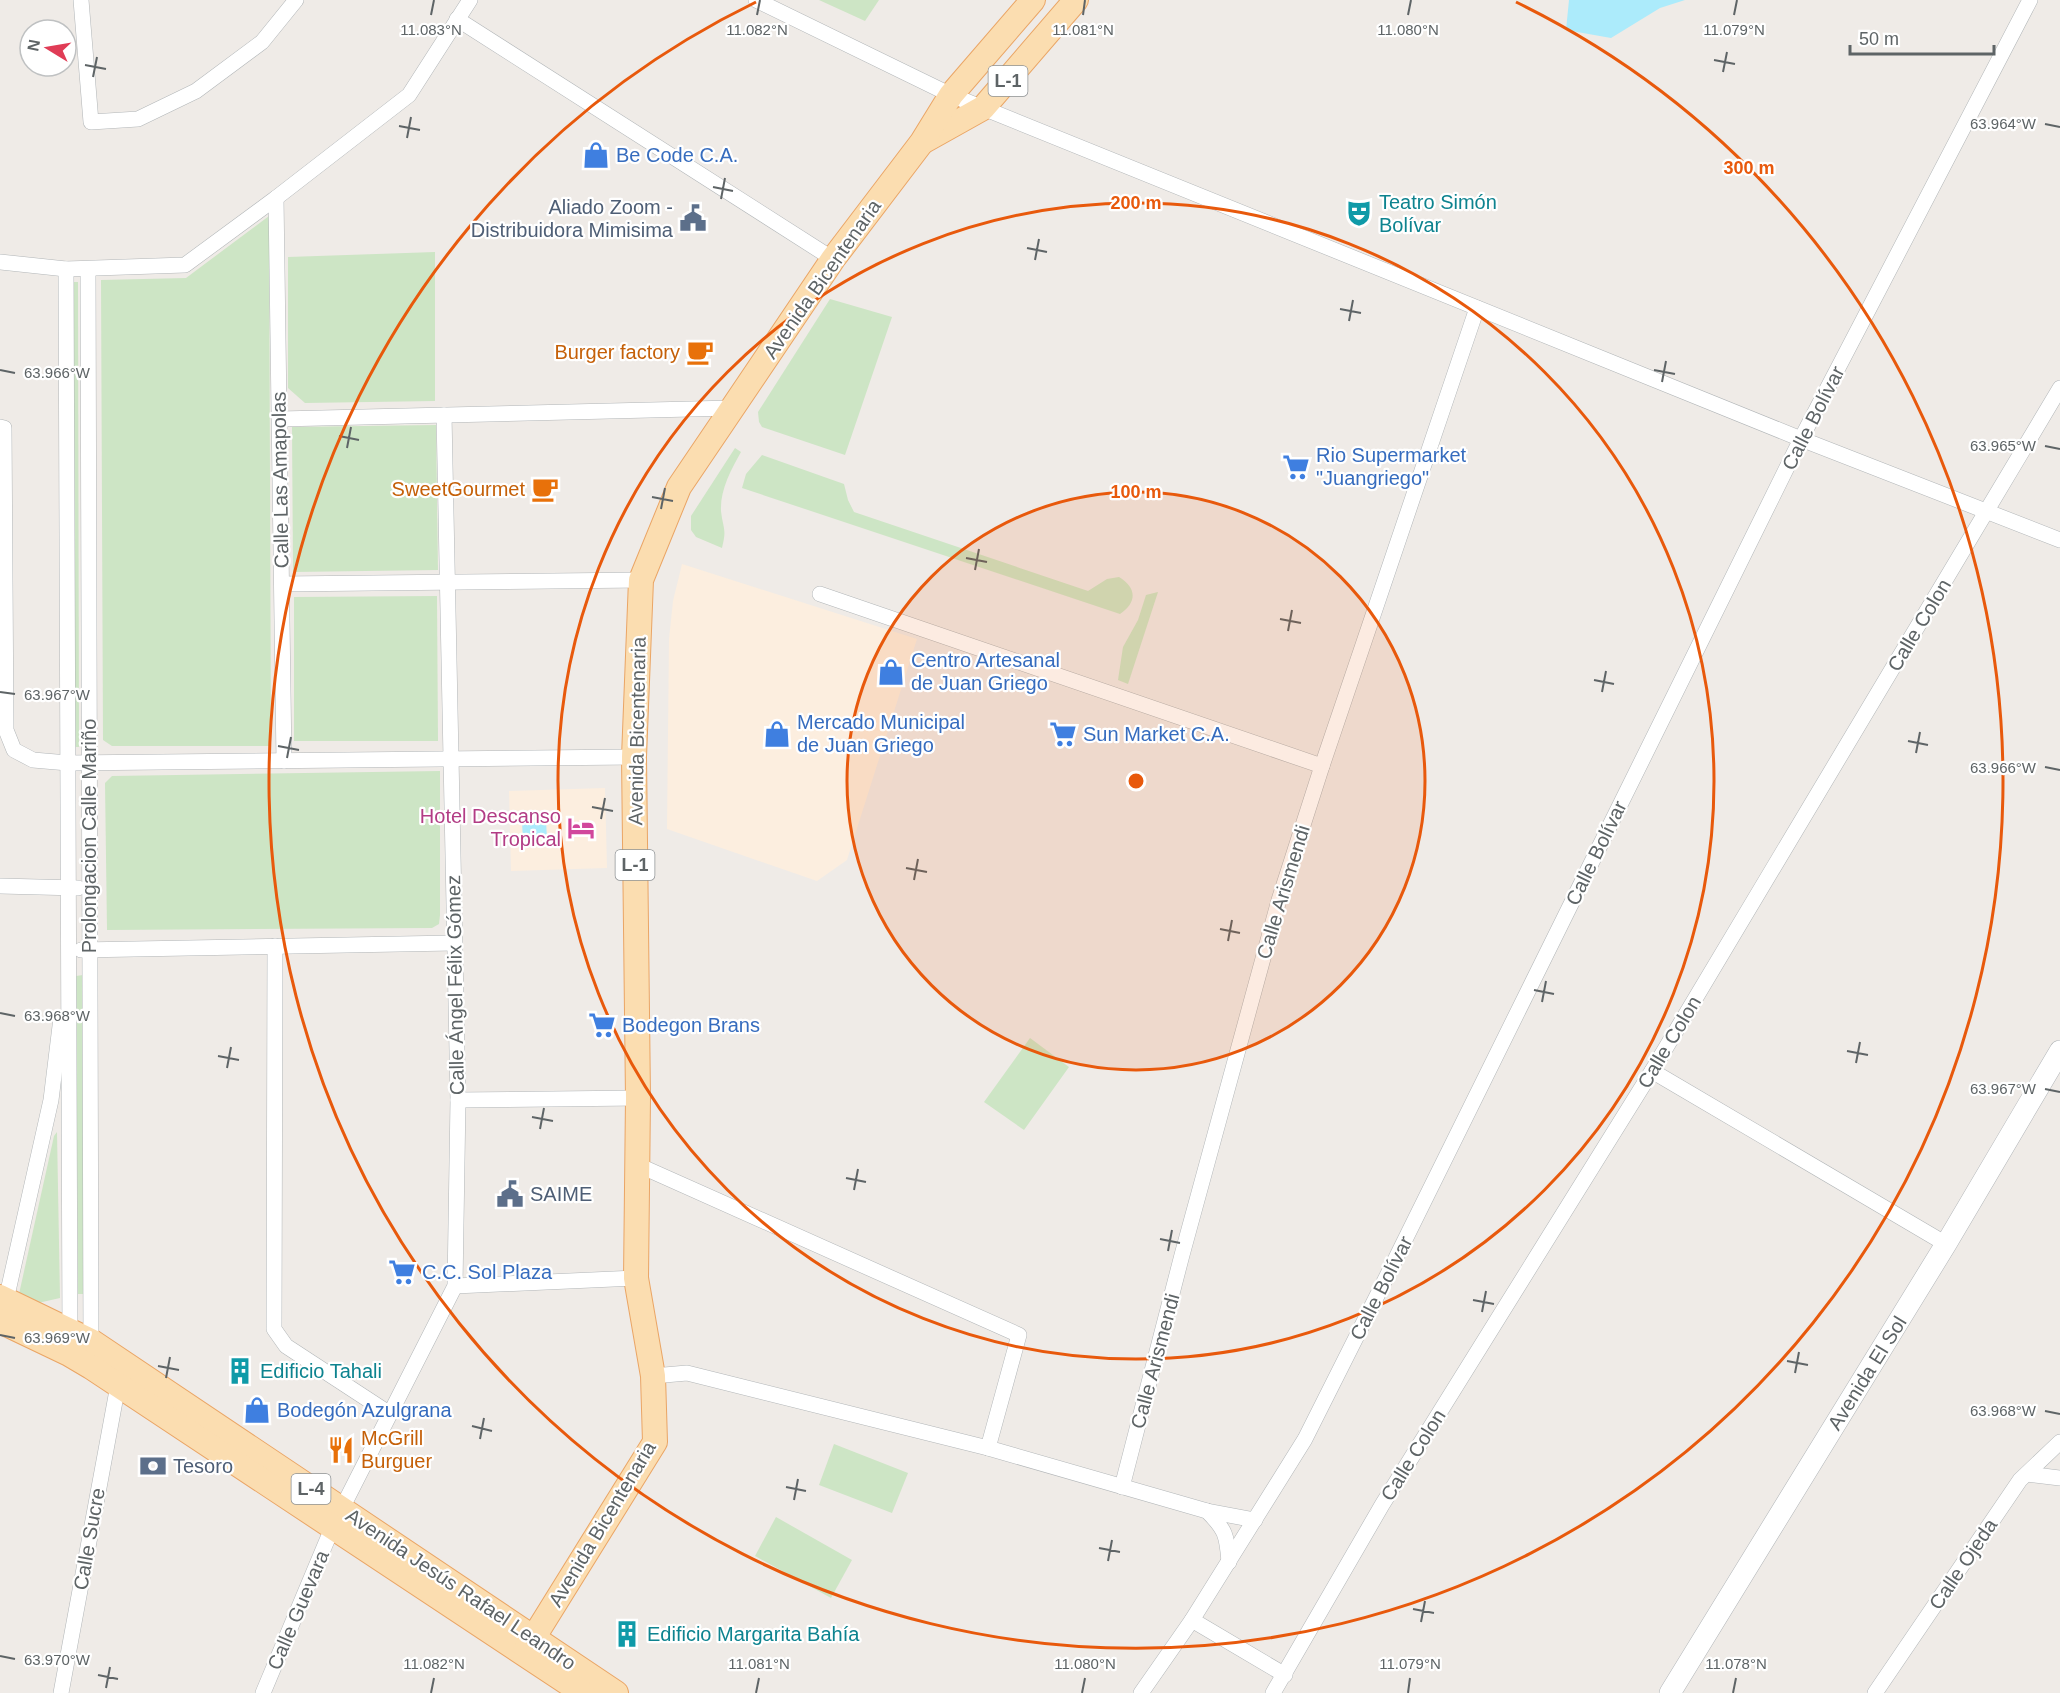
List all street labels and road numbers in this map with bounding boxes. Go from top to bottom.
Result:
road number: L-1 [988,66,1028,96]
street label: Avenida Bicentenaria [759,195,886,363]
street label: Calle Bolívar [1777,362,1849,474]
street label: Calle Las Amapolas [267,391,293,569]
street label: Calle Colon [1883,575,1955,675]
street label: Avenida Bicentenaria [624,636,650,826]
street label: Prolongacion Calle Mariño [78,719,100,953]
street label: Calle Bolívar [1561,797,1631,909]
street label: Calle Arismendi [1252,822,1314,962]
road number: L-1 [616,850,654,880]
street label: Calle Ángel Félix Gómez [442,875,468,1095]
street label: Calle Colon [1633,992,1705,1092]
street label: Calle Bolívar [1345,1232,1417,1344]
street label: Calle Arismendi [1126,1291,1184,1431]
street label: Avenida El Sol [1823,1312,1911,1434]
street label: Calle Colon [1376,1405,1450,1505]
street label: Avenida Bicentenaria [544,1437,660,1611]
road number: L-4 [292,1474,330,1504]
street label: Calle Sucre [69,1486,109,1592]
street label: Avenida Jesús Rafael Leandro [342,1504,580,1674]
street label: Calle Ojeda [1925,1514,2002,1613]
street label: Calle Guevara [263,1546,333,1673]

